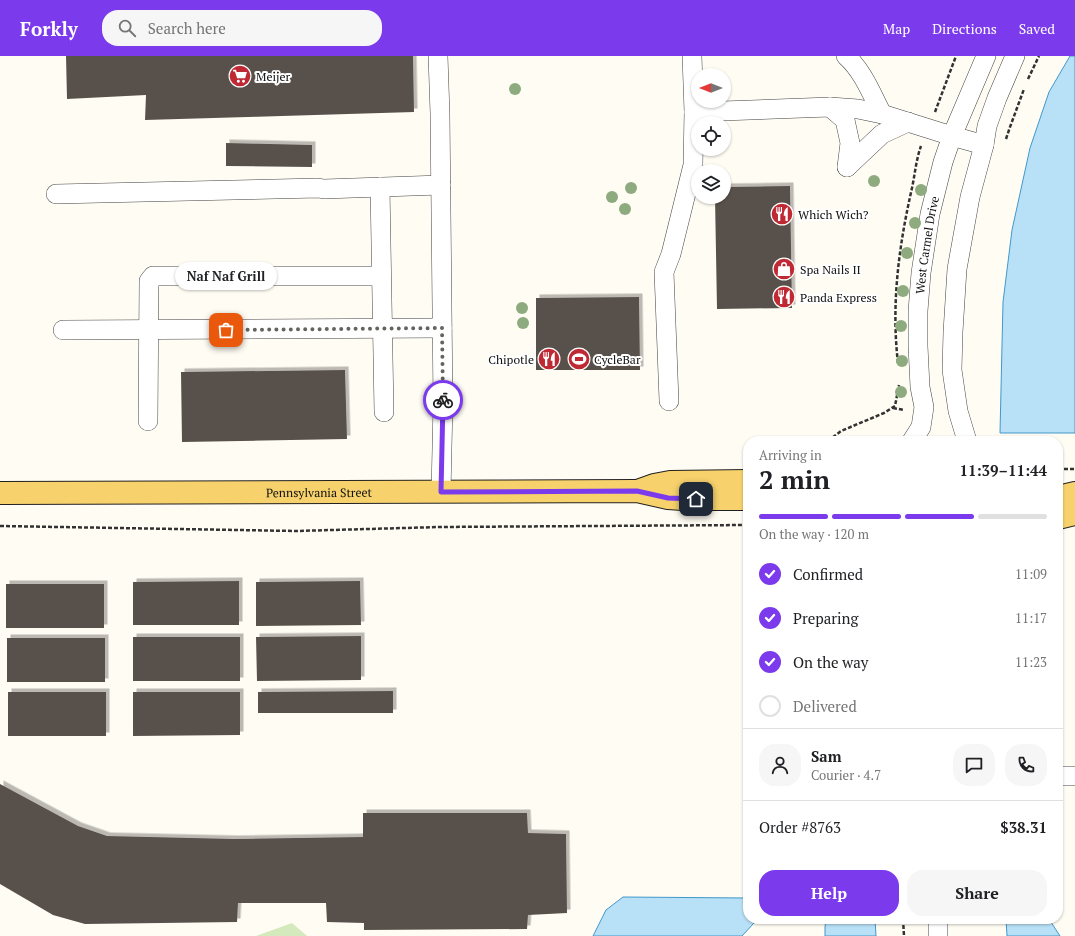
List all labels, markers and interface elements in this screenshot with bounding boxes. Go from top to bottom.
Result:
search box [102,10,382,46]
text: Forkly [20,16,78,41]
icon: search [116,17,138,39]
text: Search here [148,18,226,38]
text: Map [883,19,910,38]
text: Directions [932,19,997,38]
text: Saved [1019,19,1055,38]
supermarket icon: Meijer [227,63,253,89]
north arrow [691,68,731,108]
map controls [691,68,731,204]
place label: Meijer [256,69,291,84]
button: locate [691,116,731,156]
button: layers [691,164,731,204]
street label: West Carmel Drive [912,194,942,294]
restaurant icon: Which Wich? [769,201,795,227]
place label: Which Wich? [798,207,869,222]
shop icon: Spa Nails II [771,256,797,282]
callout: Naf Naf Grill [175,262,277,290]
place label: Spa Nails II [800,262,861,277]
text: Naf Naf Grill [187,267,265,285]
restaurant icon: Panda Express [771,284,797,310]
place label: Panda Express [800,290,877,305]
pin [209,313,243,347]
icon: bag [215,319,237,341]
restaurant icon: Chipotle [536,346,562,372]
sports icon: CycleBar [566,346,592,372]
place label: Chipotle [488,352,534,367]
place label: CycleBar [594,352,641,367]
courier [423,380,463,420]
icon: bike [432,389,454,411]
text: Arriving in [759,446,822,464]
text: 11:39–11:44 [960,460,1047,480]
text: 2 min [759,462,830,496]
pin [679,482,713,516]
street label: Pennsylvania Street [266,484,373,500]
icon: home [685,488,707,510]
text: On the way · 120 m [759,525,869,543]
icon: check [759,563,781,585]
text: Confirmed [793,564,863,584]
text: 11:09 [1015,565,1047,583]
icon: check [759,607,781,629]
text: Preparing [793,608,858,628]
text: 11:17 [1015,609,1047,627]
icon: check [759,651,781,673]
text: On the way [793,652,868,672]
text: 11:23 [1015,653,1047,671]
text: Delivered [793,696,857,716]
button: person [759,744,801,786]
button: chat [953,744,995,786]
button: phone [1005,744,1047,786]
text: Sam [811,746,842,766]
text: Courier · 4.7 [811,766,881,784]
text: Order #8763 [759,817,841,837]
text: $38.31 [1000,817,1047,837]
button: Help [759,870,899,916]
button: Share [907,870,1047,916]

